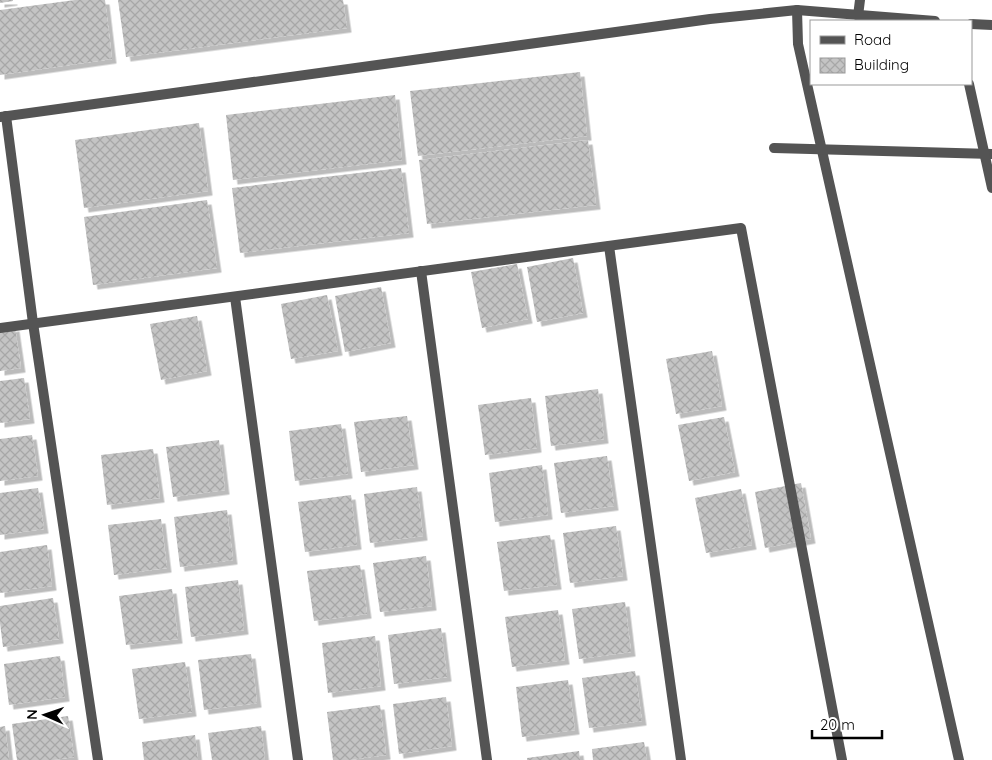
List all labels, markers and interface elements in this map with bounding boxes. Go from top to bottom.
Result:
legend [810,20,972,85]
text: Road [854,30,891,49]
text: Building [854,55,909,74]
north arrow [20,690,70,740]
scale bar [812,708,882,740]
text: N [23,709,41,720]
text: 20 m [820,715,855,734]

